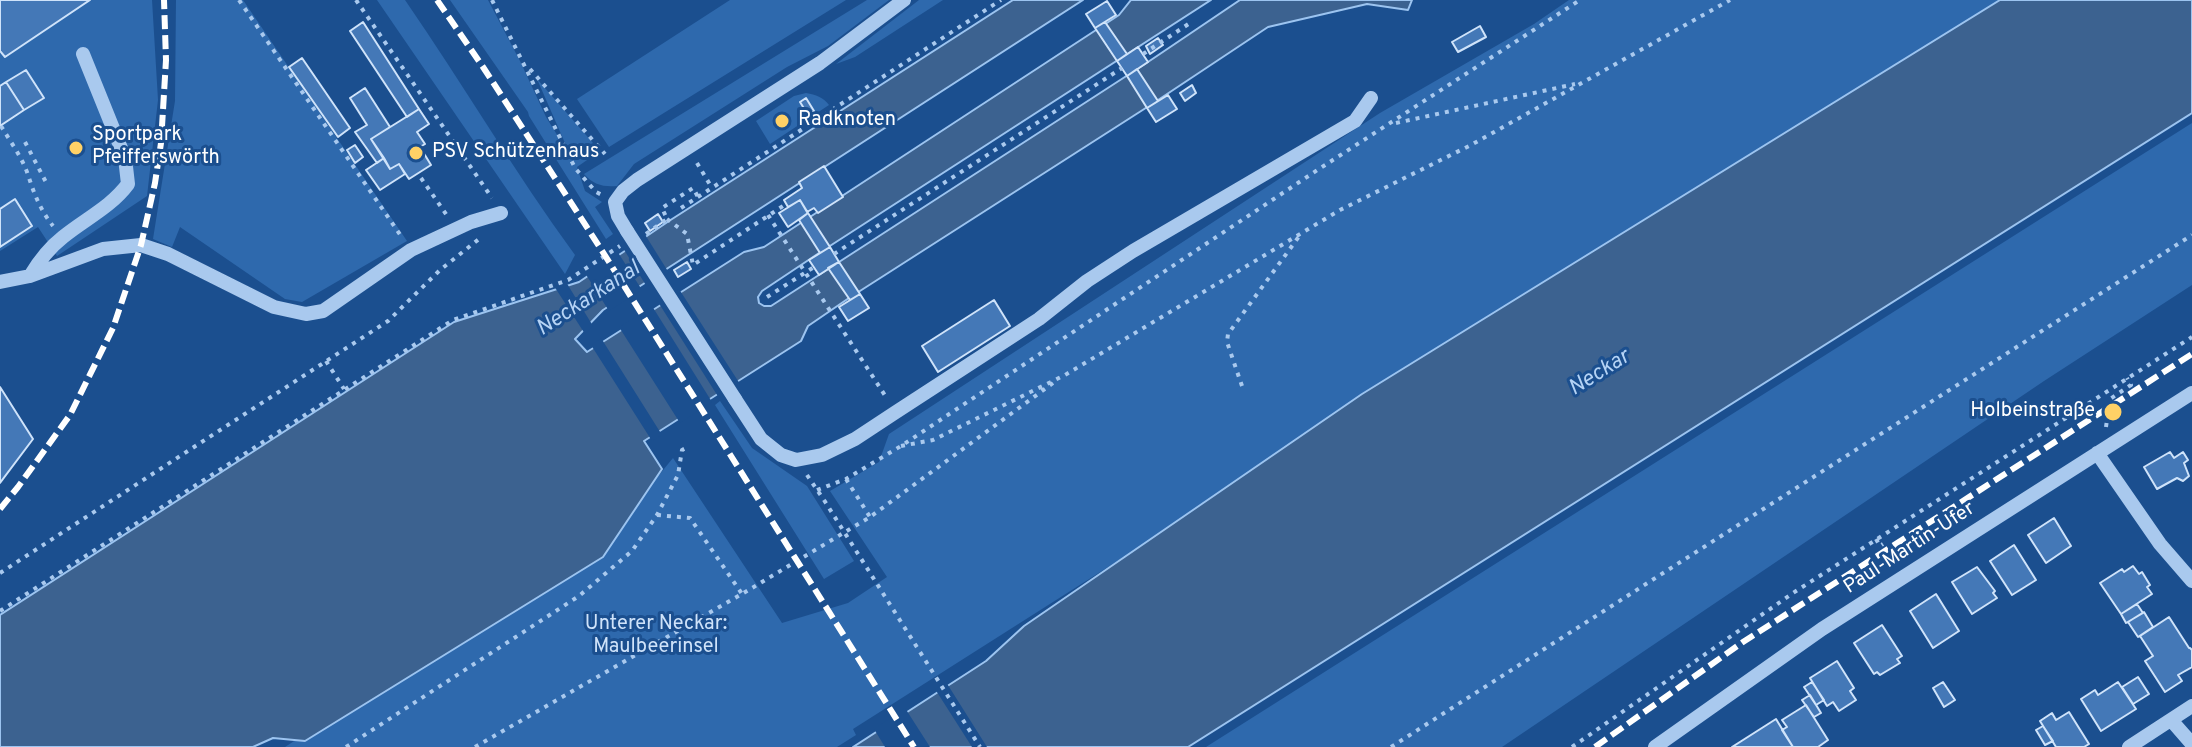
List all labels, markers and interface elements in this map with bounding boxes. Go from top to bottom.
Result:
place label: Radknoten [798,109,896,133]
marker: Radknoten [773,112,791,130]
place label: Sportpark Pfeifferswörth [92,124,220,171]
marker: Sportpark Pfeifferswörth [67,139,85,157]
place label: PSV Schützenhaus [432,141,599,165]
marker: PSV Schützenhaus [407,144,425,162]
water label: Neckarkanal [532,257,646,343]
water label: Neckar [1564,345,1636,403]
place label: Holbeinstraße [1970,400,2095,424]
marker: Holbeinstraße [2102,401,2124,423]
street label: Paul-Martin-Ufer [1840,498,1980,600]
park label: Unterer Neckar: Maulbeerinsel [585,613,727,660]

